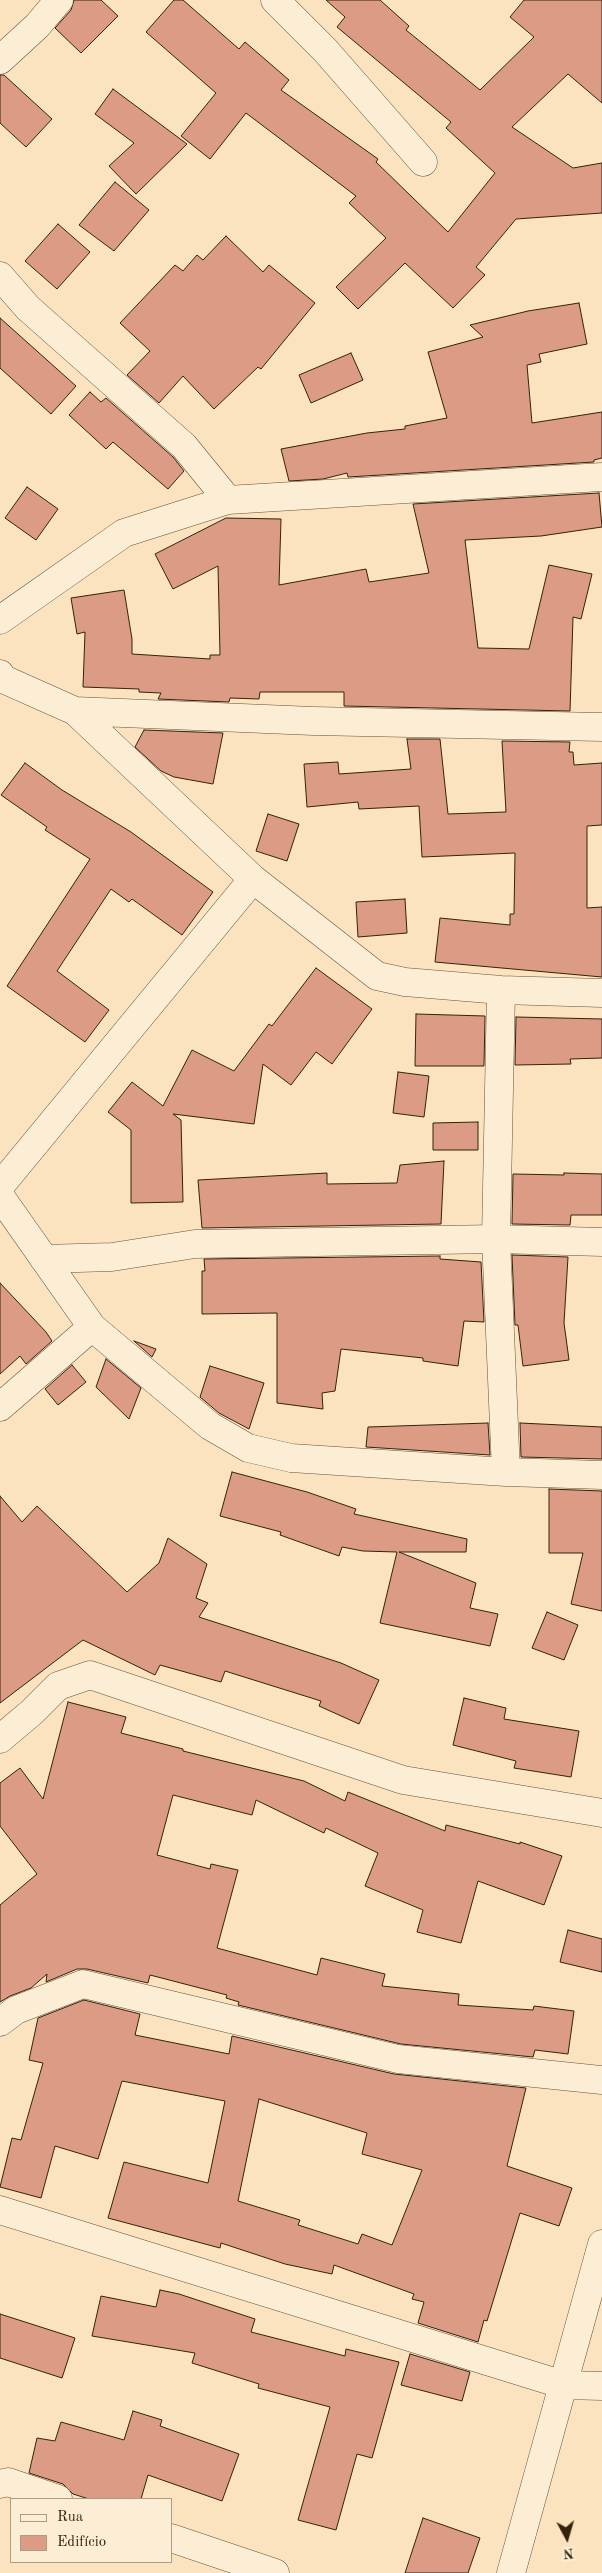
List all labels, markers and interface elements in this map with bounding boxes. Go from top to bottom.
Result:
legend [10,2498,172,2563]
text: Rua [57,2510,83,2525]
north arrow [542,2513,592,2563]
text: Edifício [57,2535,106,2550]
text: N [563,2545,575,2560]

